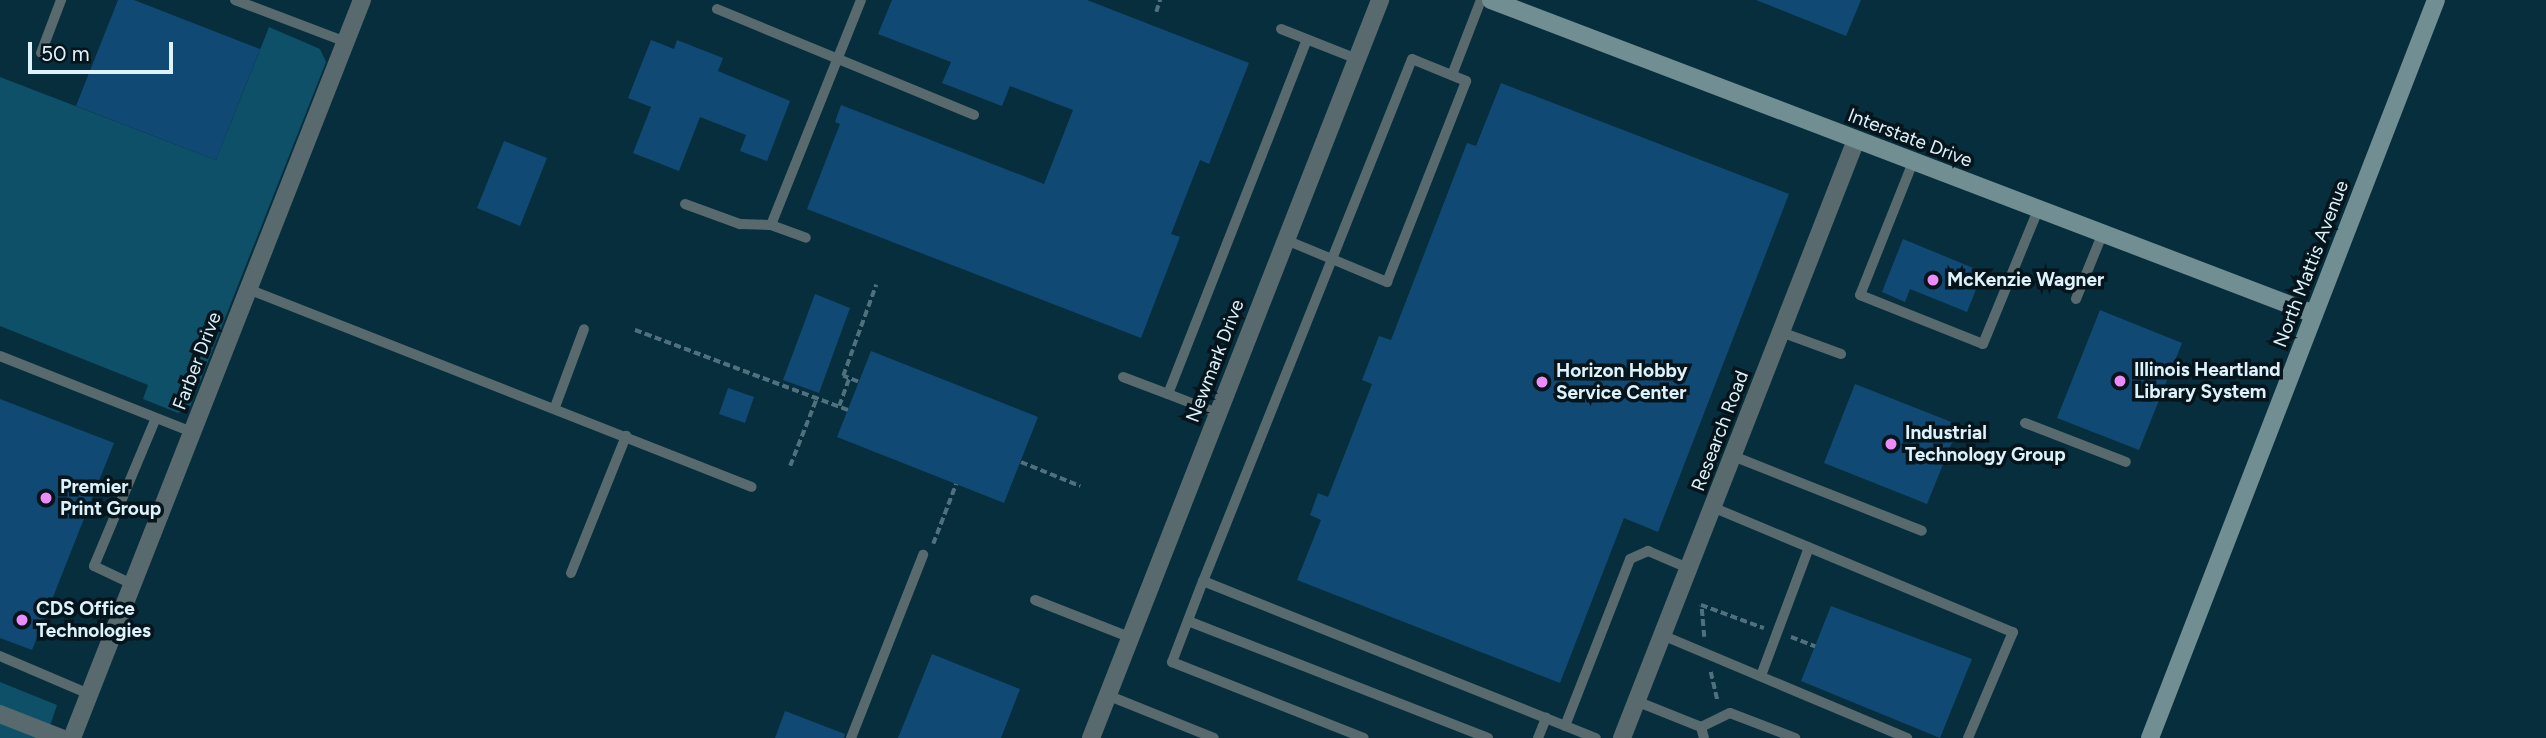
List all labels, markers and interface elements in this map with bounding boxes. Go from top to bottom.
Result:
scale bar [32,28,177,72]
text: 50 m [41,41,90,66]
street label: Interstate Drive [1845,104,1975,172]
street label: North Mattis Avenue [2269,177,2353,351]
place label: McKenzie Wagner [1947,269,2104,291]
marker: McKenzie Wagner [1925,272,1941,288]
street label: Newmark Drive [1181,296,1249,426]
street label: Farber Drive [168,309,226,413]
place label: Illinois Heartland Library System [2134,359,2281,403]
place label: Horizon Hobby Service Center [1556,360,1687,404]
street label: Research Road [1687,368,1753,494]
marker: Illinois Heartland Library System [2112,373,2128,389]
marker: Horizon Hobby Service Center [1534,374,1550,390]
place label: Industrial Technology Group [1905,422,2066,466]
marker: Industrial Technology Group [1883,436,1899,452]
place label: Premier Print Group [60,476,161,520]
marker: Premier Print Group [38,490,54,506]
place label: CDS Office Technologies [36,598,151,642]
marker: CDS Office Technologies [14,612,30,628]

